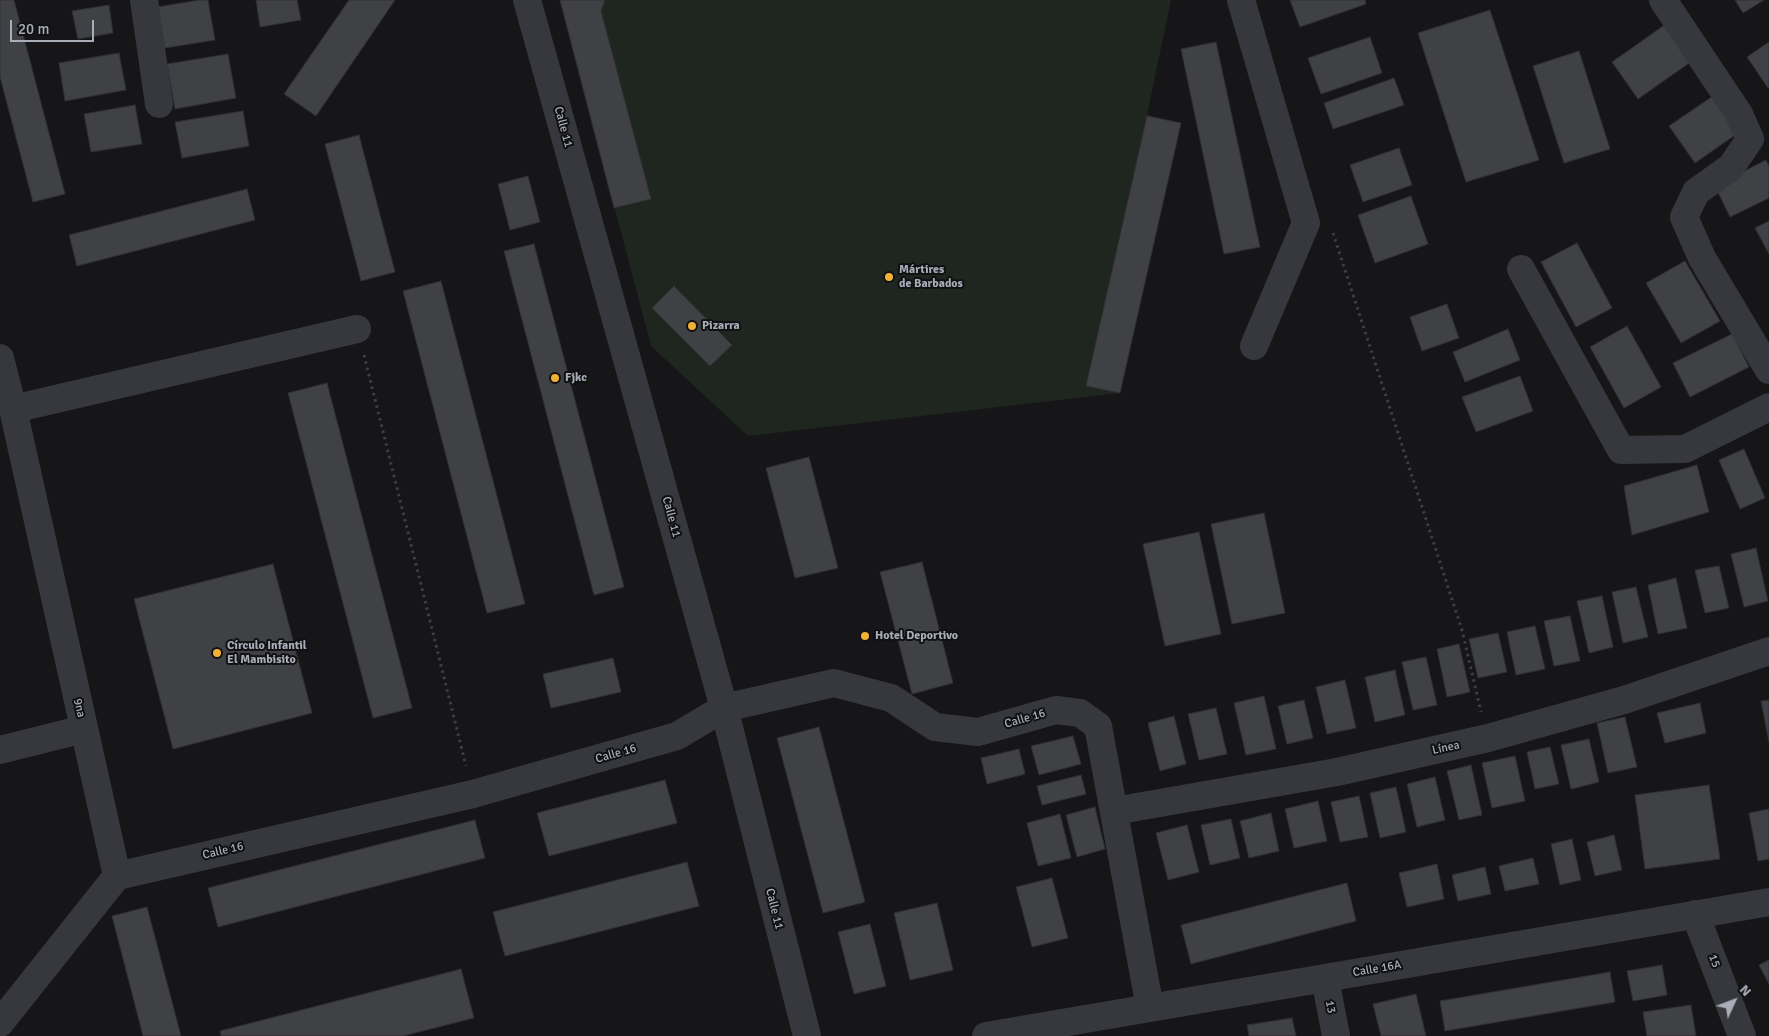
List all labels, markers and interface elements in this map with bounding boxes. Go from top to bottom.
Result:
scale bar [12,10,96,42]
text: 20 m [18,20,49,38]
street label: Calle 11 [551,105,575,149]
place label: Mártires de Barbados [899,263,963,291]
marker: Mártires de Barbados [883,271,895,283]
place label: Pizarra [702,319,740,333]
marker: Pizarra [686,320,698,332]
place label: Fjkc [565,371,587,385]
marker: Fjkc [549,372,561,384]
street label: Calle 11 [659,495,683,539]
place label: Hotel Deportivo [875,629,958,643]
marker: Hotel Deportivo [859,630,871,642]
place label: Círculo Infantil El Mambisito [227,639,307,667]
marker: Círculo Infantil El Mambisito [211,647,223,659]
street label: 9na [70,697,88,719]
street label: Calle 16 [1003,706,1047,732]
street label: Línea [1431,738,1461,758]
street label: Calle 16 [594,741,638,767]
street label: Calle 16 [201,839,245,863]
street label: Calle 11 [762,887,786,931]
street label: 15 [1705,952,1723,970]
street label: Calle 16A [1352,958,1402,980]
north arrow [1709,976,1759,1026]
text: N [1736,981,1755,1000]
street label: 13 [1322,999,1338,1015]

